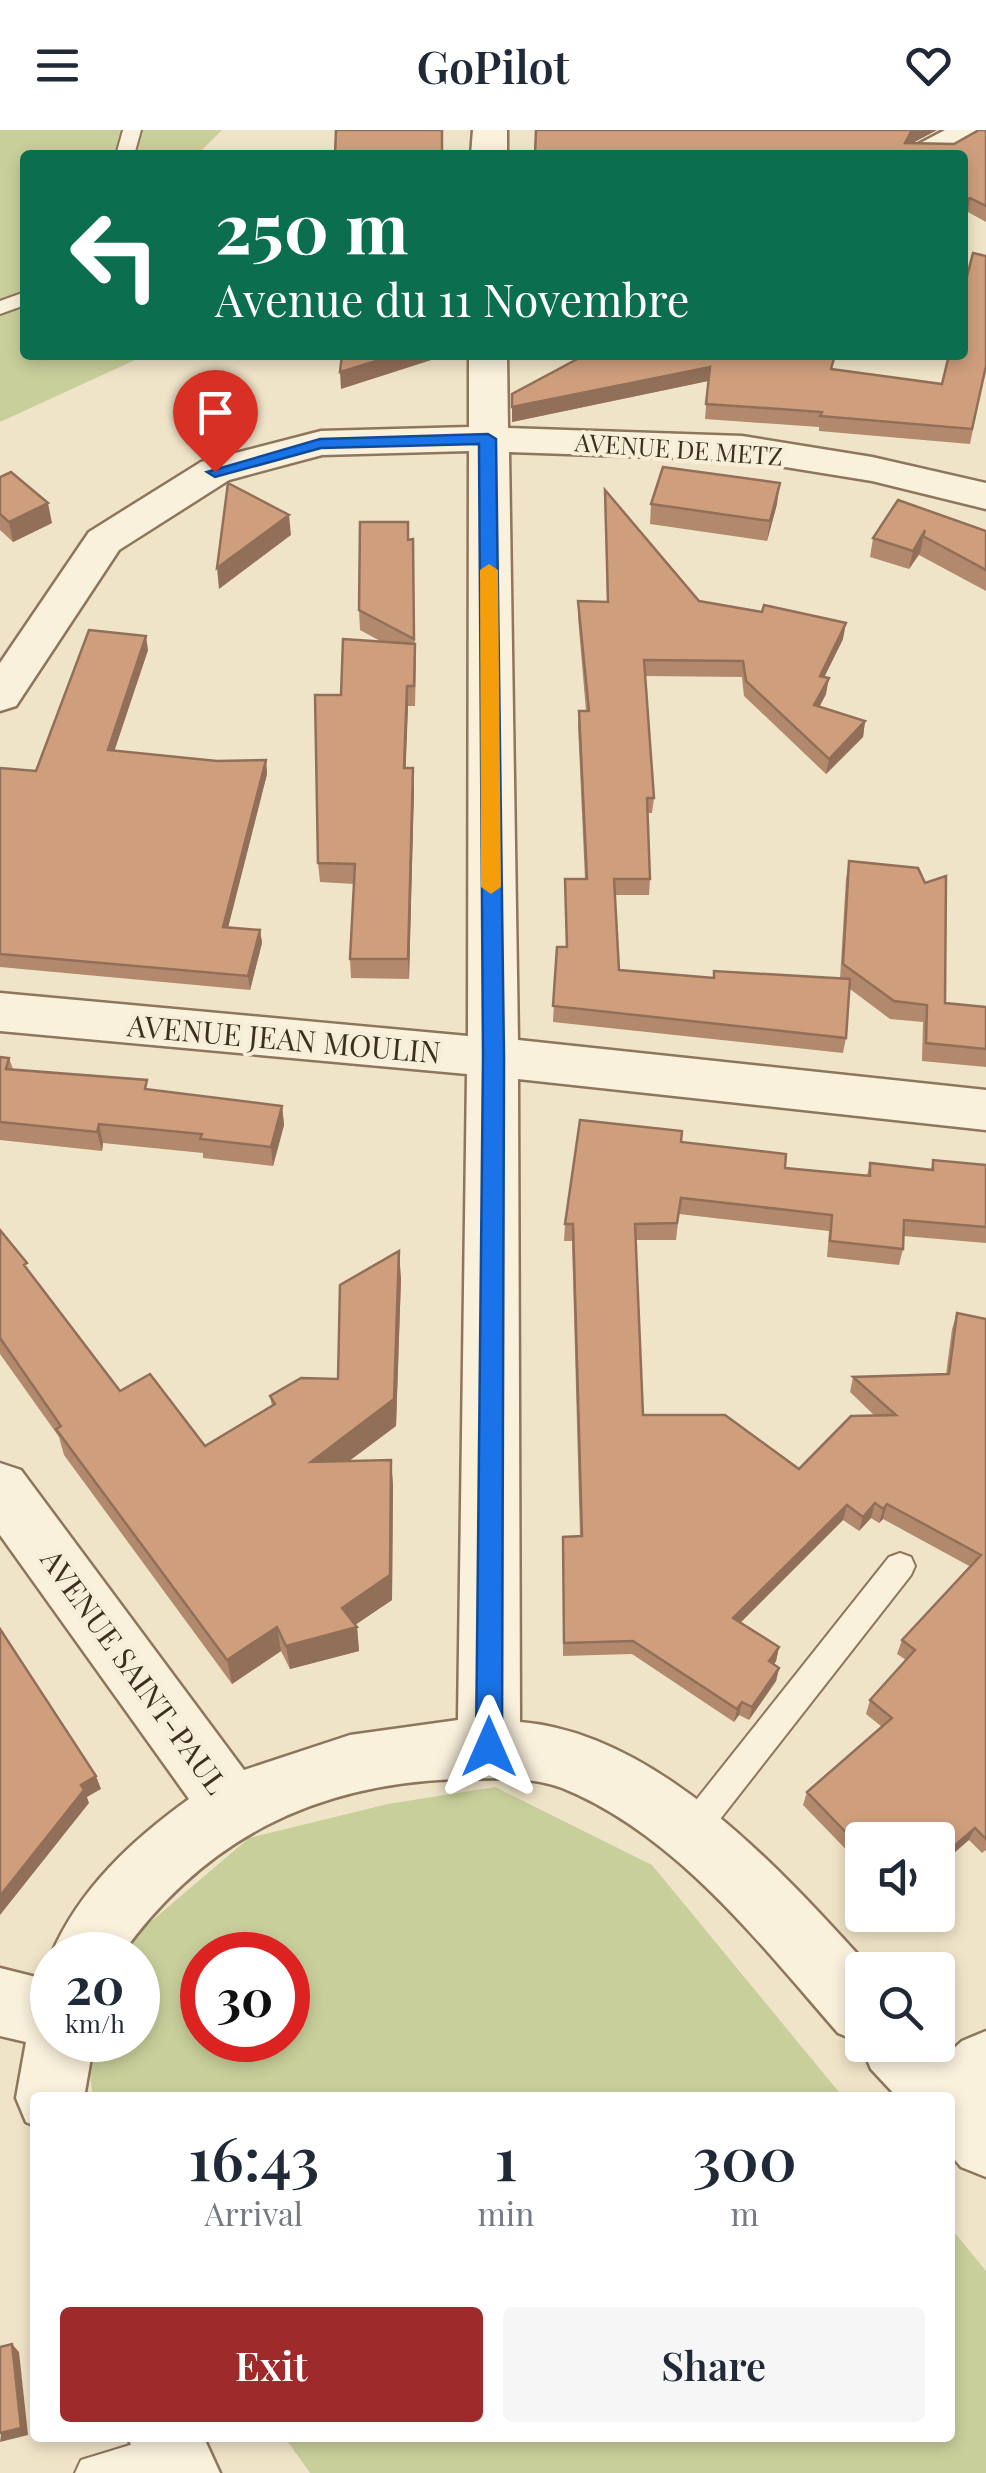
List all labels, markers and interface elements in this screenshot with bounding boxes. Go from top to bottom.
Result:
text: GoPilot [417,35,569,95]
icon: menu [30,38,85,93]
icon: heart [901,38,956,93]
text: 250 m [215,178,409,272]
icon: left [50,190,180,320]
text: Avenue du 11 Novembre [215,268,690,328]
pin [173,370,258,473]
icon: arrive [188,385,243,440]
street label: AVENUE DE METZ [573,424,784,472]
street label: AVENUE JEAN MOULIN [125,1004,442,1072]
street label: AVENUE SAINT-PAUL [32,1540,237,1801]
position arrow [437,1695,541,1799]
map controls [845,1822,955,2062]
button: sound [845,1822,955,1932]
speed limit sign: 30 [180,1932,310,2062]
text: 20 [66,1951,124,2018]
button: search [845,1952,955,2062]
text: km/h [65,2006,125,2039]
text: 16:43 [188,2116,319,2196]
text: 1 [495,2116,517,2196]
text: 300 [693,2116,797,2196]
text: Arrival [204,2191,303,2234]
text: min [477,2191,534,2234]
text: m [730,2191,759,2234]
button: Exit [60,2307,483,2422]
button: Share [503,2307,925,2422]

